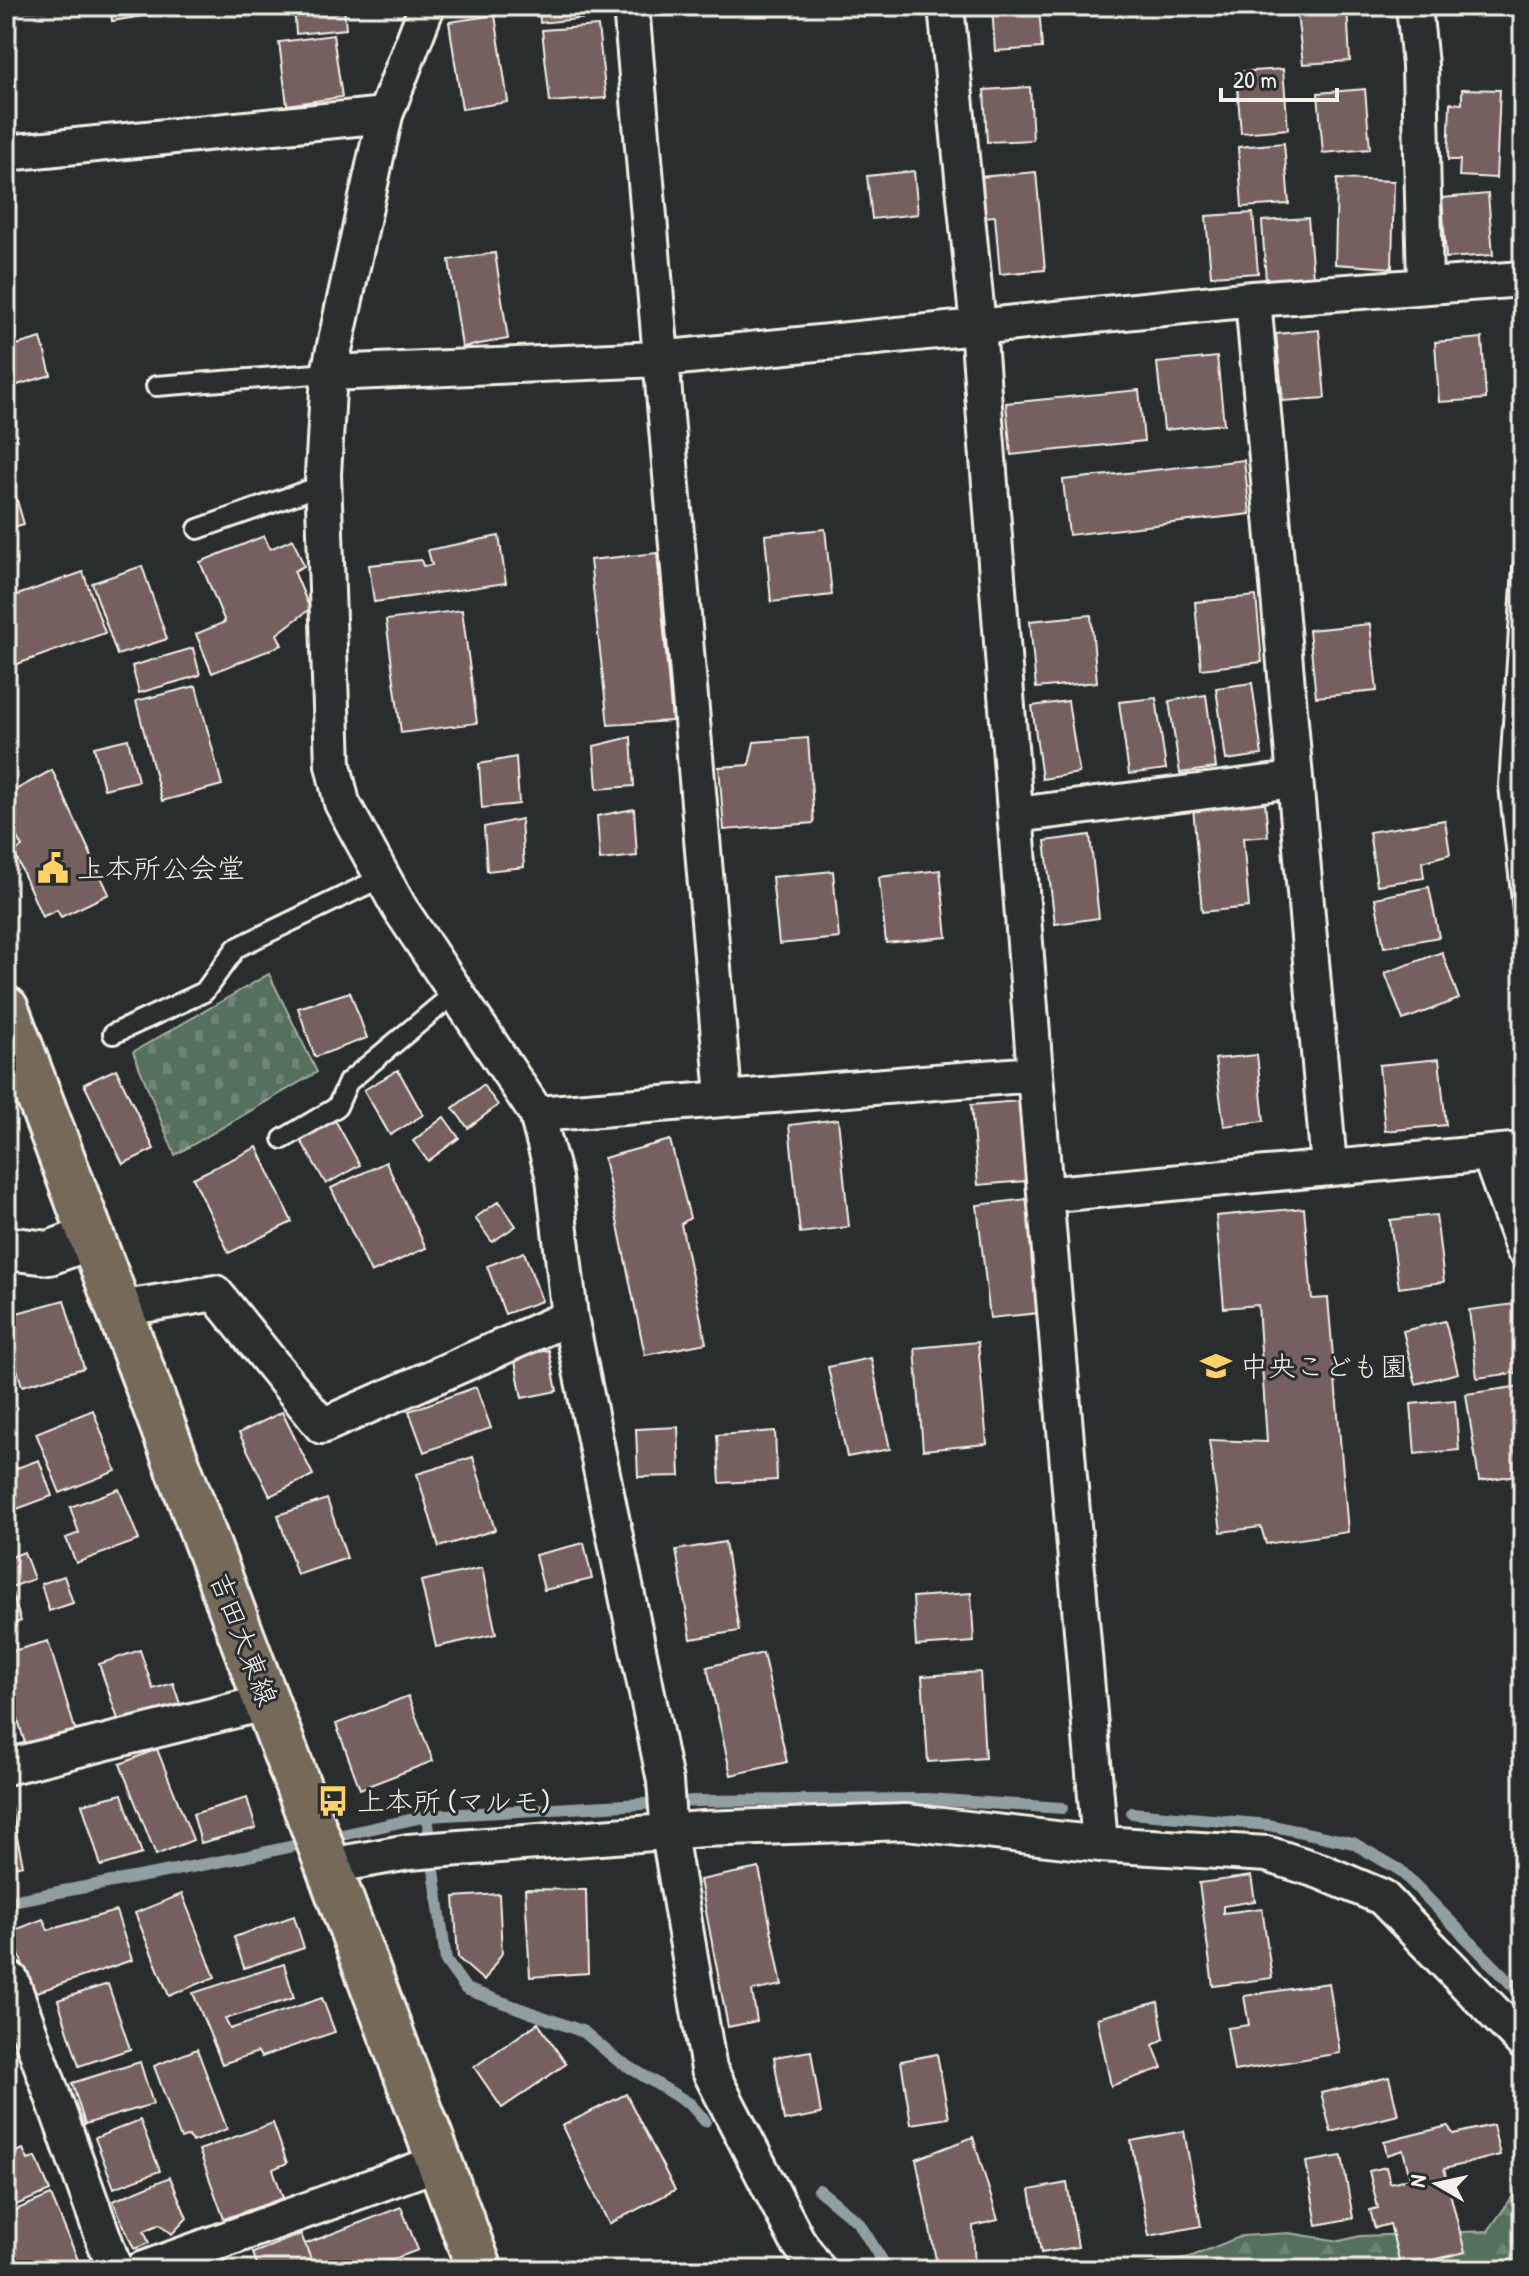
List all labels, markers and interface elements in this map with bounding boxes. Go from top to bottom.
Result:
scale bar [1221,52,1337,102]
text: 20 m [1233,63,1277,95]
place label: 上本所公会堂 [77,849,245,887]
public building icon: 上本所公会堂 [36,851,70,885]
place label: 中央こども園 [1240,1347,1408,1385]
school or university icon: 中央こども園 [1199,1349,1233,1383]
street label: 吉田大東線 [201,1567,287,1711]
place label: 上本所 (マルモ) [357,1782,550,1820]
bus stop icon: 上本所 (マルモ) [316,1784,350,1818]
north arrow [1397,2144,1477,2224]
text: N [1402,2172,1433,2189]

